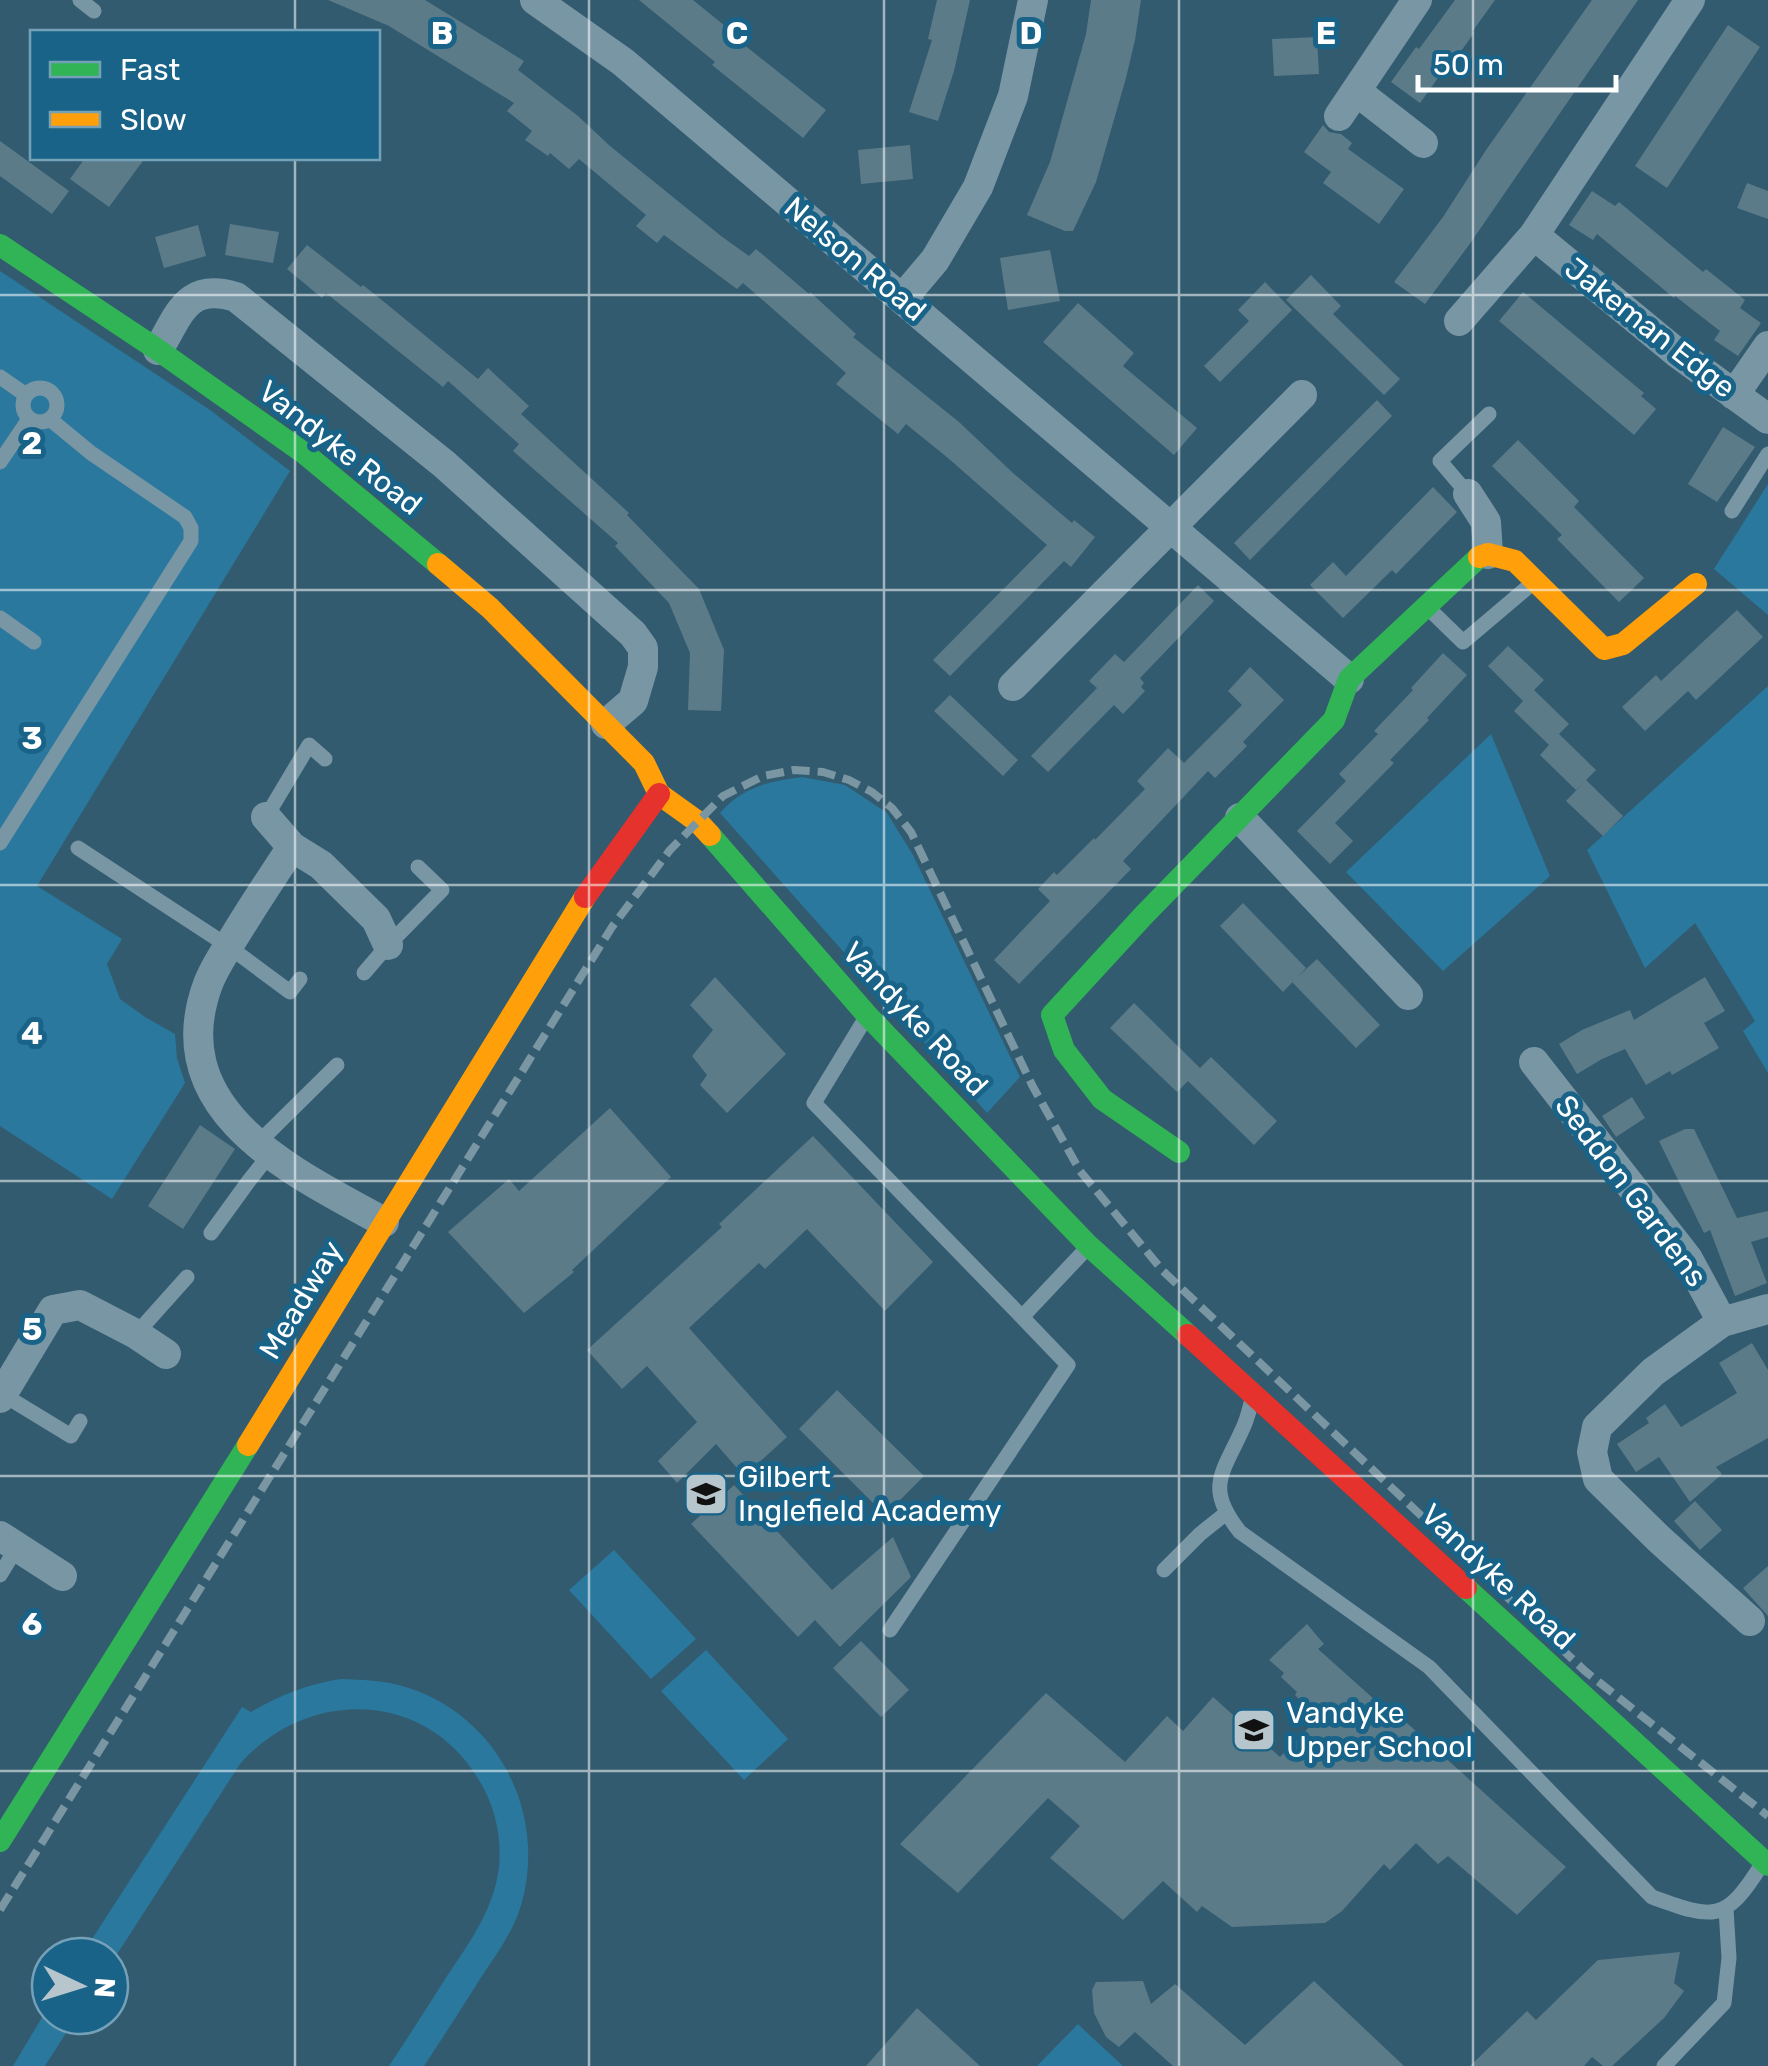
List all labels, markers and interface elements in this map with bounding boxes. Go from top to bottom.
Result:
text: B [431,14,453,52]
text: C [726,14,748,52]
text: D [1020,14,1042,52]
text: E [1316,14,1336,52]
legend [30,30,380,160]
scale bar [1418,30,1616,92]
text: 50 m [1433,47,1504,83]
text: Fast [120,52,180,88]
text: Slow [120,102,187,138]
street label: Nelson Road [777,189,933,329]
street label: Jakeman Edge [1558,250,1742,406]
street label: Vandyke Road [251,373,429,523]
text: 2 [22,424,42,462]
text: 3 [21,719,43,757]
street label: Vandyke Road [835,935,995,1103]
text: 4 [21,1014,43,1052]
street label: Seddon Gardens [1547,1088,1715,1294]
street label: Meadway [252,1234,350,1366]
text: 5 [22,1310,42,1348]
place label: Gilbert Inglefield Academy [738,1459,1002,1529]
school or university icon: Gilbert Inglefield Academy [683,1471,729,1517]
street label: Vandyke Road [1414,1497,1582,1657]
text: 6 [22,1605,42,1643]
place label: Vandyke Upper School [1286,1695,1473,1765]
school or university icon: Vandyke Upper School [1231,1707,1277,1753]
north arrow [30,1936,130,2036]
text: N [87,1977,122,1999]

